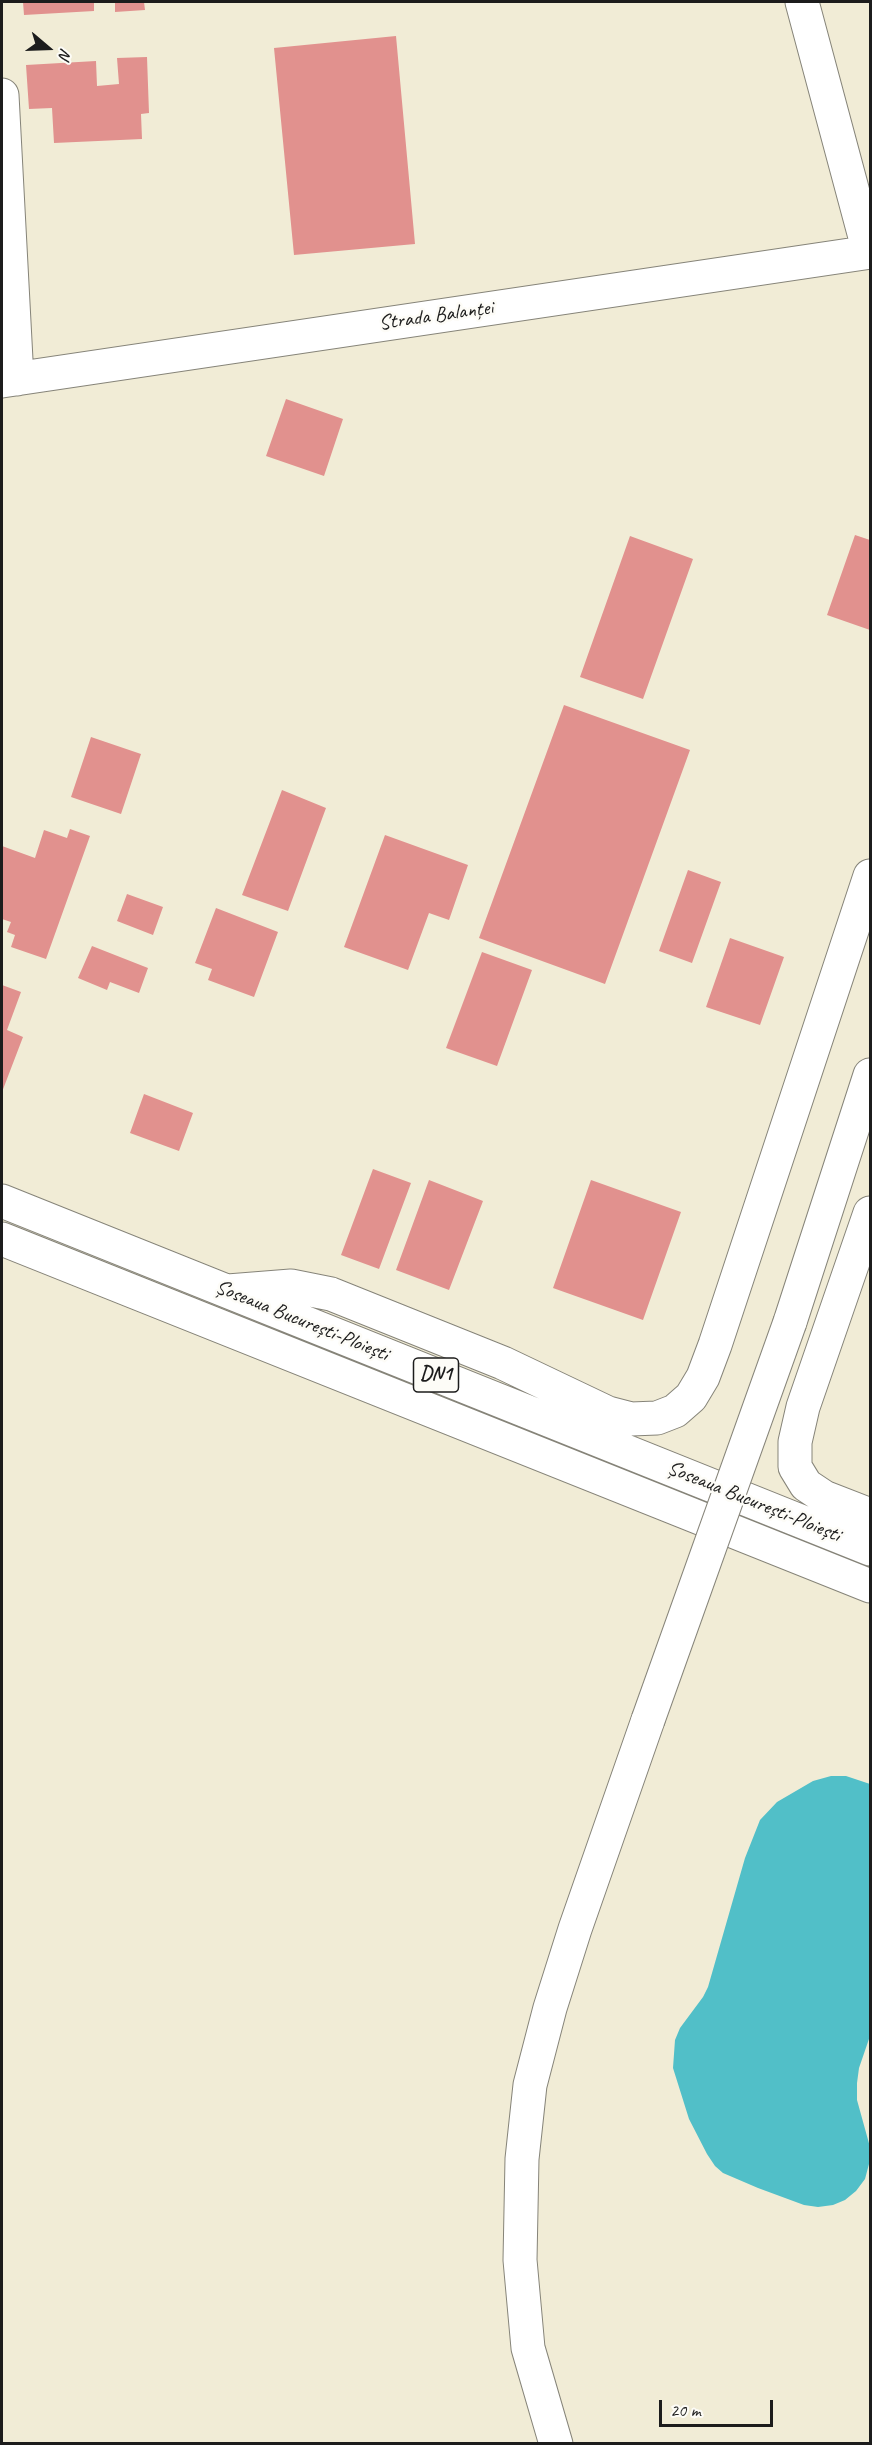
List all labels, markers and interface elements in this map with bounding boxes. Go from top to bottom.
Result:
north arrow [18,18,78,78]
text: N [54,46,76,62]
street label: Strada Balanței [377,295,495,337]
street label: Șoseaua București-Ploiești [212,1275,392,1367]
road number: DN1 [414,1358,458,1392]
street label: Șoseaua București-Ploiești [664,1456,844,1548]
scale bar [662,2388,776,2426]
text: 20 m [670,2399,701,2421]

